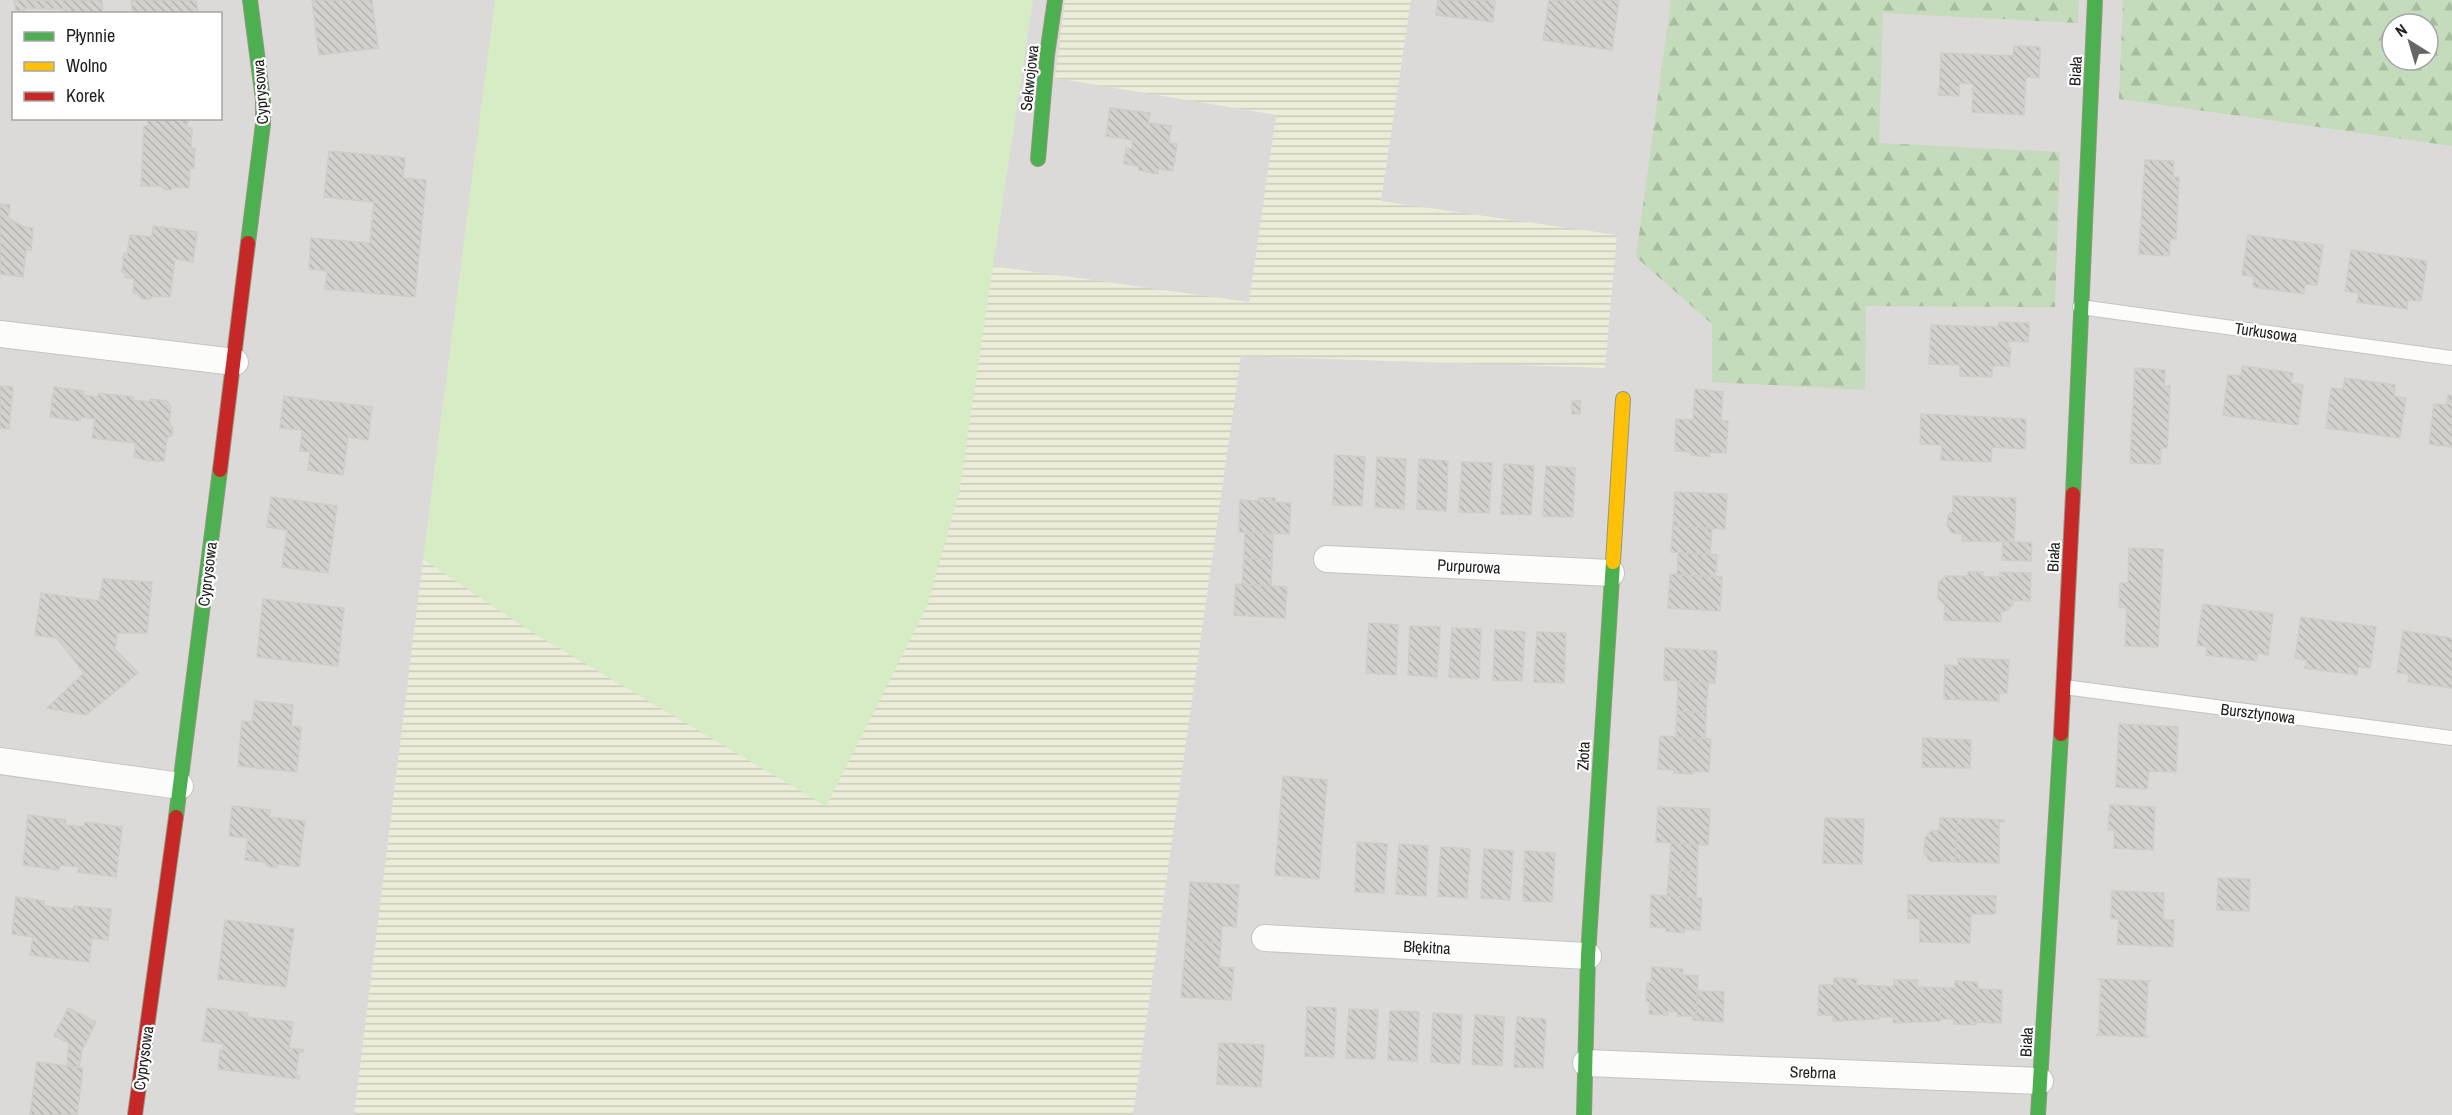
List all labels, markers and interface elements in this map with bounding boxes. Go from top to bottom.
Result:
legend [12,12,222,120]
north arrow [2380,12,2440,72]
text: N [2391,18,2411,42]
text: Płynnie [66,23,115,48]
street label: Sekwojowa [1015,43,1043,112]
text: Wolno [66,53,108,78]
street label: Biała [2063,55,2087,87]
street label: Cyprysowa [247,58,273,125]
text: Korek [66,83,105,108]
street label: Turkusowa [2233,317,2299,347]
street label: Cyprysowa [192,540,222,608]
street label: Biała [2041,541,2065,573]
street label: Purpurowa [1437,553,1502,579]
street label: Bursztynowa [2219,698,2297,729]
street label: Złota [1571,740,1595,771]
street label: Błękitna [1403,935,1452,959]
street label: Cyprysowa [128,1024,159,1092]
street label: Biała [2014,1026,2038,1058]
street label: Srebrna [1789,1060,1837,1084]

